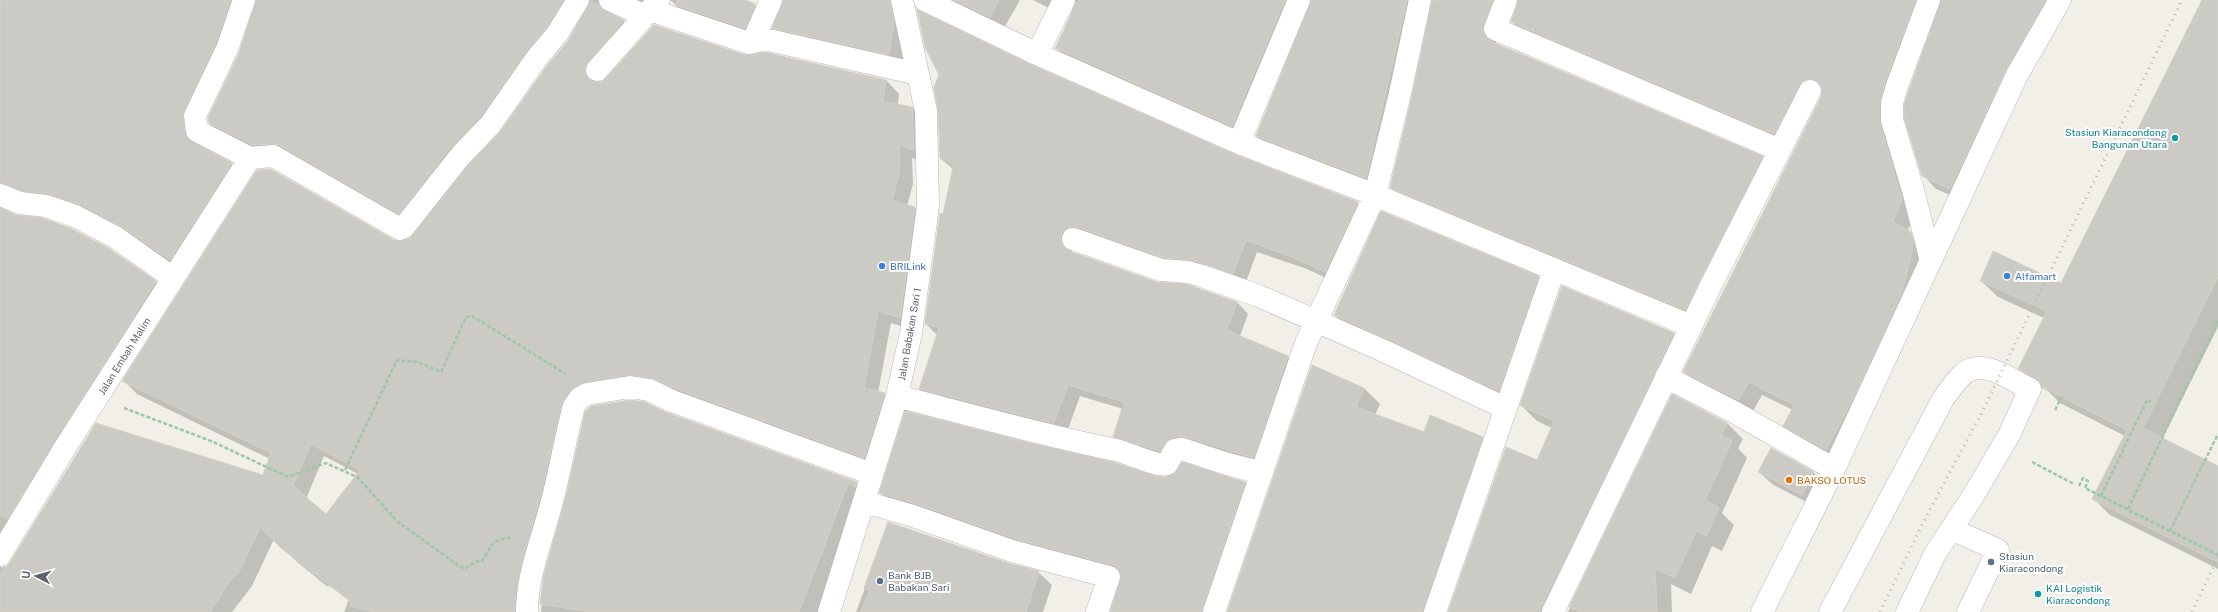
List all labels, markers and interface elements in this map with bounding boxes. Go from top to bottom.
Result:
place label: Stasiun Kiaracondong Bangunan Utara [2065,126,2167,150]
marker: Stasiun Kiaracondong Bangunan Utara [2170,133,2180,143]
place label: BRILink [890,260,926,272]
marker: BRILink [877,261,887,271]
place label: Alfamart [2015,270,2056,282]
marker: Alfamart [2002,271,2012,281]
street label: Jalan Babakan Sari 1 [895,287,923,381]
street label: Jalan Embah Malim [95,315,153,397]
place label: BAKSO LOTUS [1797,474,1867,486]
marker: BAKSO LOTUS [1784,475,1794,485]
place label: Stasiun Kiaracondong [1999,550,2064,574]
north arrow [16,556,56,596]
marker: Stasiun Kiaracondong [1986,557,1996,567]
place label: Bank BJB Babakan Sari [888,569,949,593]
text: U [20,570,32,580]
marker: Bank BJB Babakan Sari [875,576,885,586]
place label: KAI Logistik Kiaracondong [2046,582,2111,606]
marker: KAI Logistik Kiaracondong [2033,589,2043,599]

